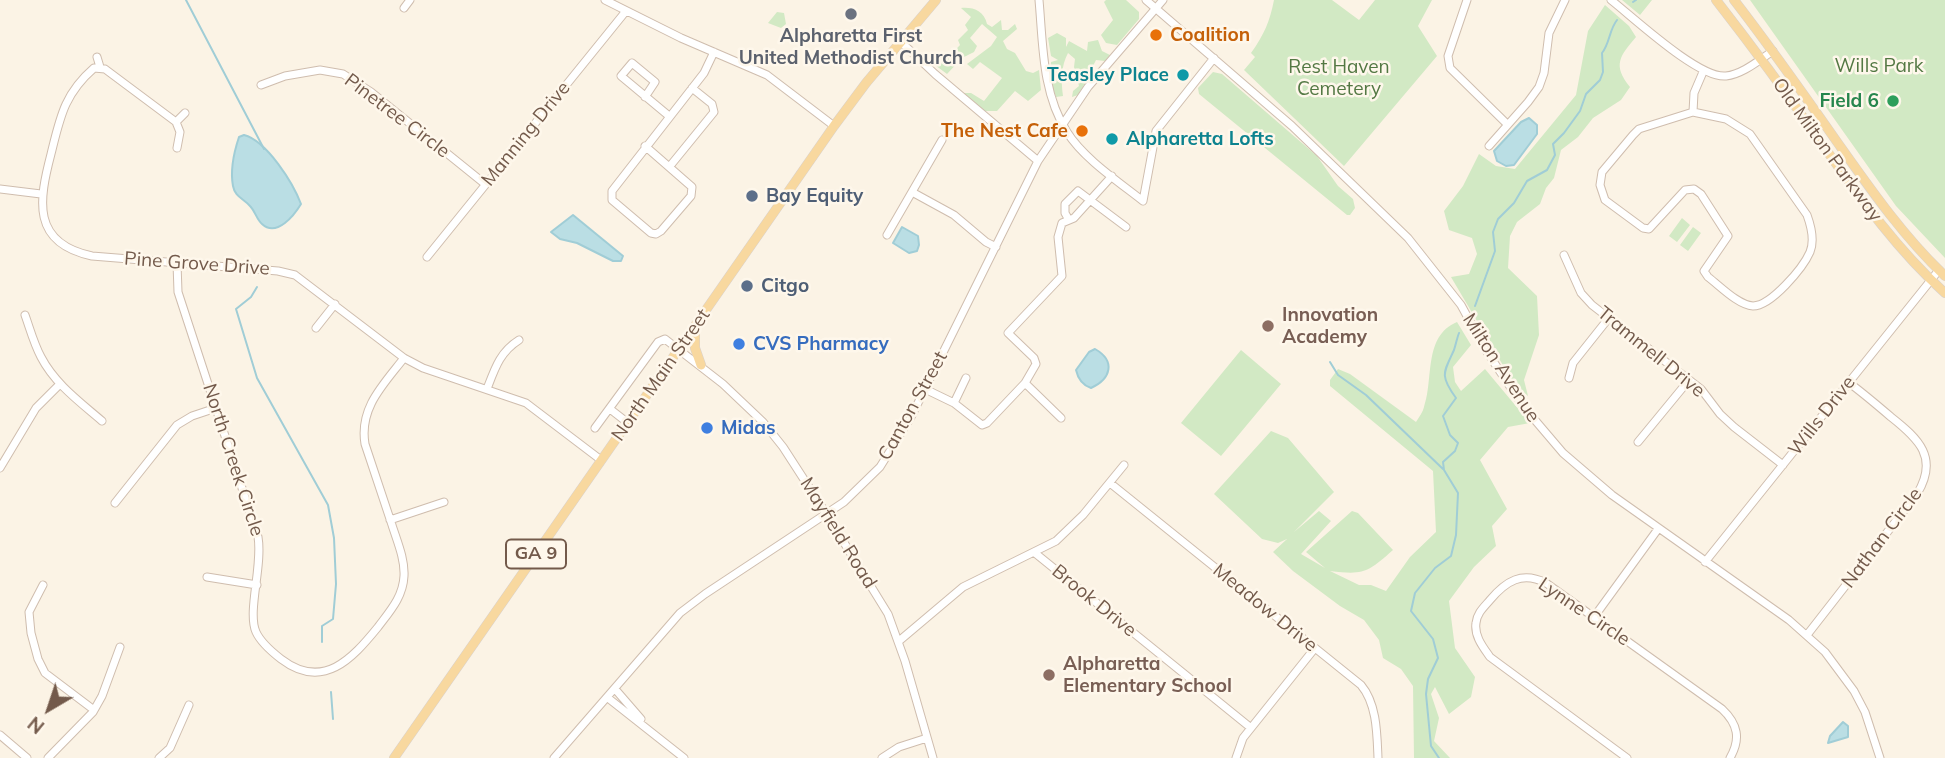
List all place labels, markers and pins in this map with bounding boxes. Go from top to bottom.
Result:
marker: Alpharetta First United Methodist Church [843,6,859,22]
place label: Coalition [1170,24,1250,46]
place label: Alpharetta First United Methodist Church [739,25,963,69]
marker: Coalition [1148,27,1164,43]
place label: Teasley Place [1047,64,1169,86]
marker: Teasley Place [1175,67,1191,83]
place label: Field 6 [1819,90,1879,112]
marker: Field 6 [1885,93,1901,109]
place label: The Nest Cafe [941,120,1068,142]
marker: The Nest Cafe [1074,123,1090,139]
place label: Alpharetta Lofts [1126,128,1274,150]
marker: Alpharetta Lofts [1104,131,1120,147]
place label: Bay Equity [766,185,863,207]
marker: Bay Equity [744,188,760,204]
place label: Citgo [761,275,809,297]
marker: Citgo [739,278,755,294]
place label: Innovation Academy [1282,304,1378,348]
marker: Innovation Academy [1260,318,1276,334]
place label: CVS Pharmacy [753,333,889,355]
marker: CVS Pharmacy [731,336,747,352]
place label: Midas [721,417,776,439]
marker: Midas [699,420,715,436]
place label: Alpharetta Elementary School [1063,653,1232,697]
marker: Alpharetta Elementary School [1041,667,1057,683]

